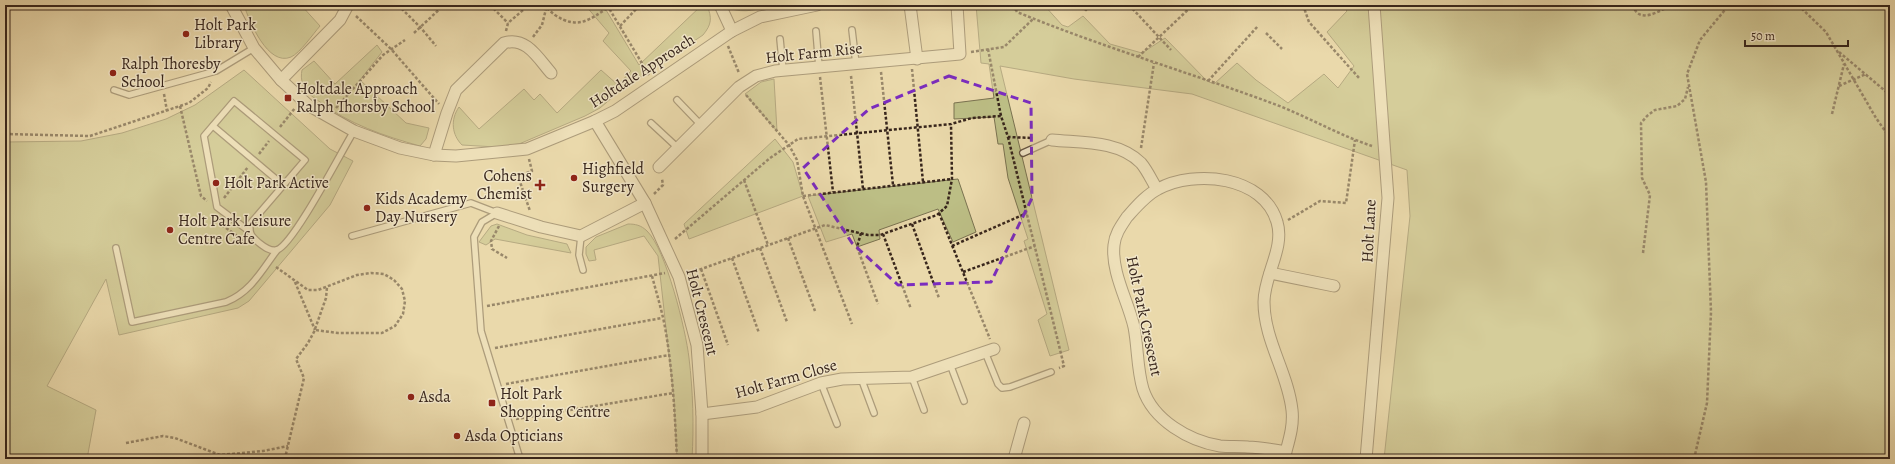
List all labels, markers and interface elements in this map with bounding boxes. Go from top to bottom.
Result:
place label: Holt Park Library [194,14,256,54]
scale bar [1745,22,1848,48]
street label: Holtdale Approach [585,28,699,113]
text: 50 m [1751,28,1775,44]
marker: Holt Park Library [181,29,191,39]
street label: Holt Farm Rise [764,37,864,69]
place label: Ralph Thoresby School [121,53,221,93]
marker: Ralph Thoresby School [108,68,118,78]
place label: Holtdale Approach Ralph Thorsby School [296,78,435,118]
marker: Holtdale Approach Ralph Thorsby School [283,93,293,103]
place label: Highfield Surgery [582,158,644,198]
place label: Cohens Chemist [477,165,532,205]
place label: Holt Park Active [224,172,329,194]
marker: Highfield Surgery [569,173,579,183]
marker: Holt Park Active [211,178,221,188]
marker: Cohens Chemist [535,180,545,190]
place label: Kids Academy Day Nursery [375,188,468,228]
street label: Holt Lane [1356,199,1382,263]
marker: Kids Academy Day Nursery [362,203,372,213]
place label: Holt Park Leisure Centre Cafe [178,210,291,250]
marker: Holt Park Leisure Centre Cafe [165,225,175,235]
street label: Holt Park Crescent [1121,254,1167,378]
street label: Holt Crescent [681,266,723,358]
street label: Holt Farm Close [732,354,840,404]
place label: Holt Park Shopping Centre [500,383,610,423]
place label: Asda [418,386,451,408]
marker: Asda [406,392,416,402]
marker: Holt Park Shopping Centre [487,398,497,408]
place label: Asda Opticians [464,425,563,447]
marker: Asda Opticians [452,431,462,441]

